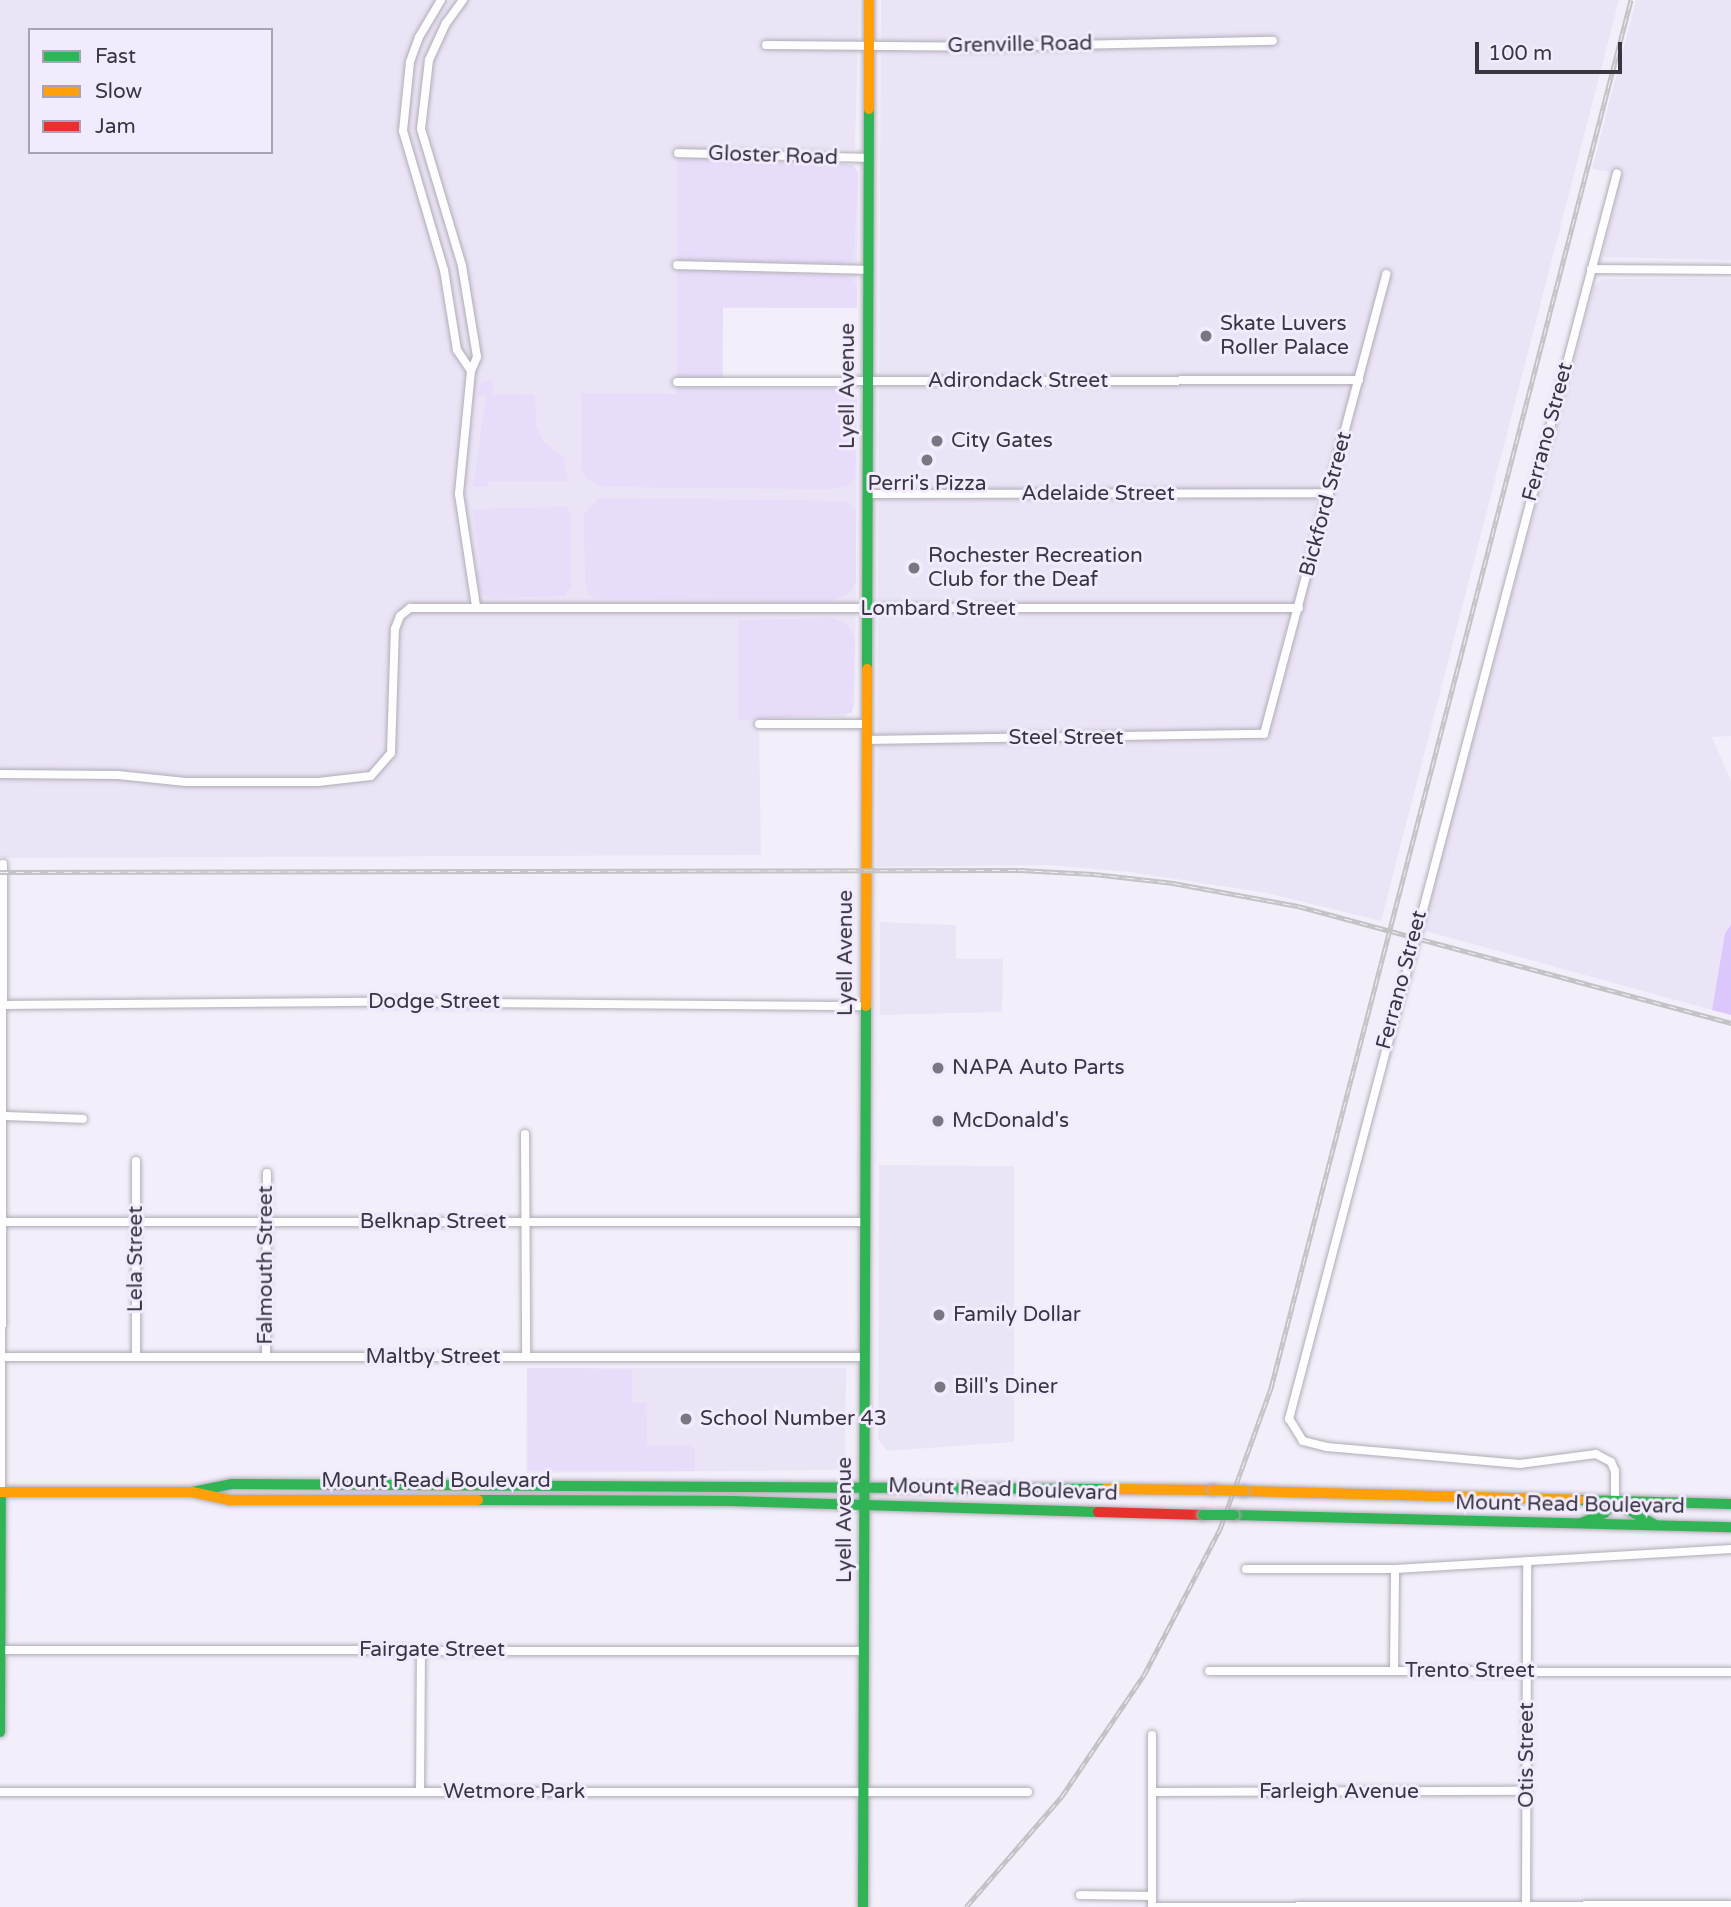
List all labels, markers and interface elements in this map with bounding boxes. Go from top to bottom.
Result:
legend [28,28,273,154]
scale bar [1479,28,1626,72]
street label: Grenville Road [947,31,1093,59]
text: 100 m [1488,41,1552,66]
text: Fast [95,44,136,69]
text: Slow [95,79,142,104]
text: Jam [95,114,136,139]
street label: Gloster Road [708,141,838,171]
place label: Skate Luvers Roller Palace [1220,311,1349,361]
street label: Lyell Avenue [835,323,861,449]
marker: Skate Luvers Roller Palace [1198,328,1214,344]
street label: Ferrano Street [1517,360,1579,504]
street label: Adirondack Street [928,368,1108,394]
place label: City Gates [951,428,1053,454]
street label: Bickford Street [1295,429,1357,579]
marker: City Gates [929,433,945,449]
marker: Perri's Pizza [919,452,935,468]
place label: Perri's Pizza [867,471,987,497]
street label: Adelaide Street [1021,481,1175,507]
place label: Rochester Recreation Club for the Deaf [928,543,1143,593]
marker: Rochester Recreation Club for the Deaf [906,560,922,576]
street label: Lombard Street [860,596,1016,622]
street label: Steel Street [1009,725,1123,751]
street label: Lyell Avenue [833,890,859,1016]
street label: Ferrano Street [1371,908,1433,1052]
street label: Dodge Street [368,989,500,1015]
place label: NAPA Auto Parts [952,1055,1125,1081]
marker: NAPA Auto Parts [930,1060,946,1076]
place label: McDonald's [952,1108,1069,1134]
marker: McDonald's [930,1113,946,1129]
street label: Falmouth Street [253,1185,279,1345]
street label: Lela Street [123,1206,149,1312]
street label: Belknap Street [360,1209,506,1235]
place label: Family Dollar [953,1302,1081,1328]
marker: Family Dollar [931,1307,947,1323]
street label: Maltby Street [365,1344,501,1370]
place label: Bill's Diner [954,1374,1058,1400]
marker: Bill's Diner [932,1379,948,1395]
place label: School Number 43 [700,1406,887,1432]
marker: School Number 43 [678,1411,694,1427]
street label: Lyell Avenue [832,1457,858,1583]
street label: Mount Read Boulevard [321,1468,551,1494]
street label: Mount Read Boulevard [888,1473,1118,1507]
street label: Mount Read Boulevard [1455,1490,1685,1520]
street label: Fairgate Street [359,1637,505,1663]
street label: Trento Street [1405,1658,1535,1684]
street label: Otis Street [1514,1702,1540,1808]
street label: Wetmore Park [443,1779,585,1805]
street label: Farleigh Avenue [1259,1779,1419,1805]

